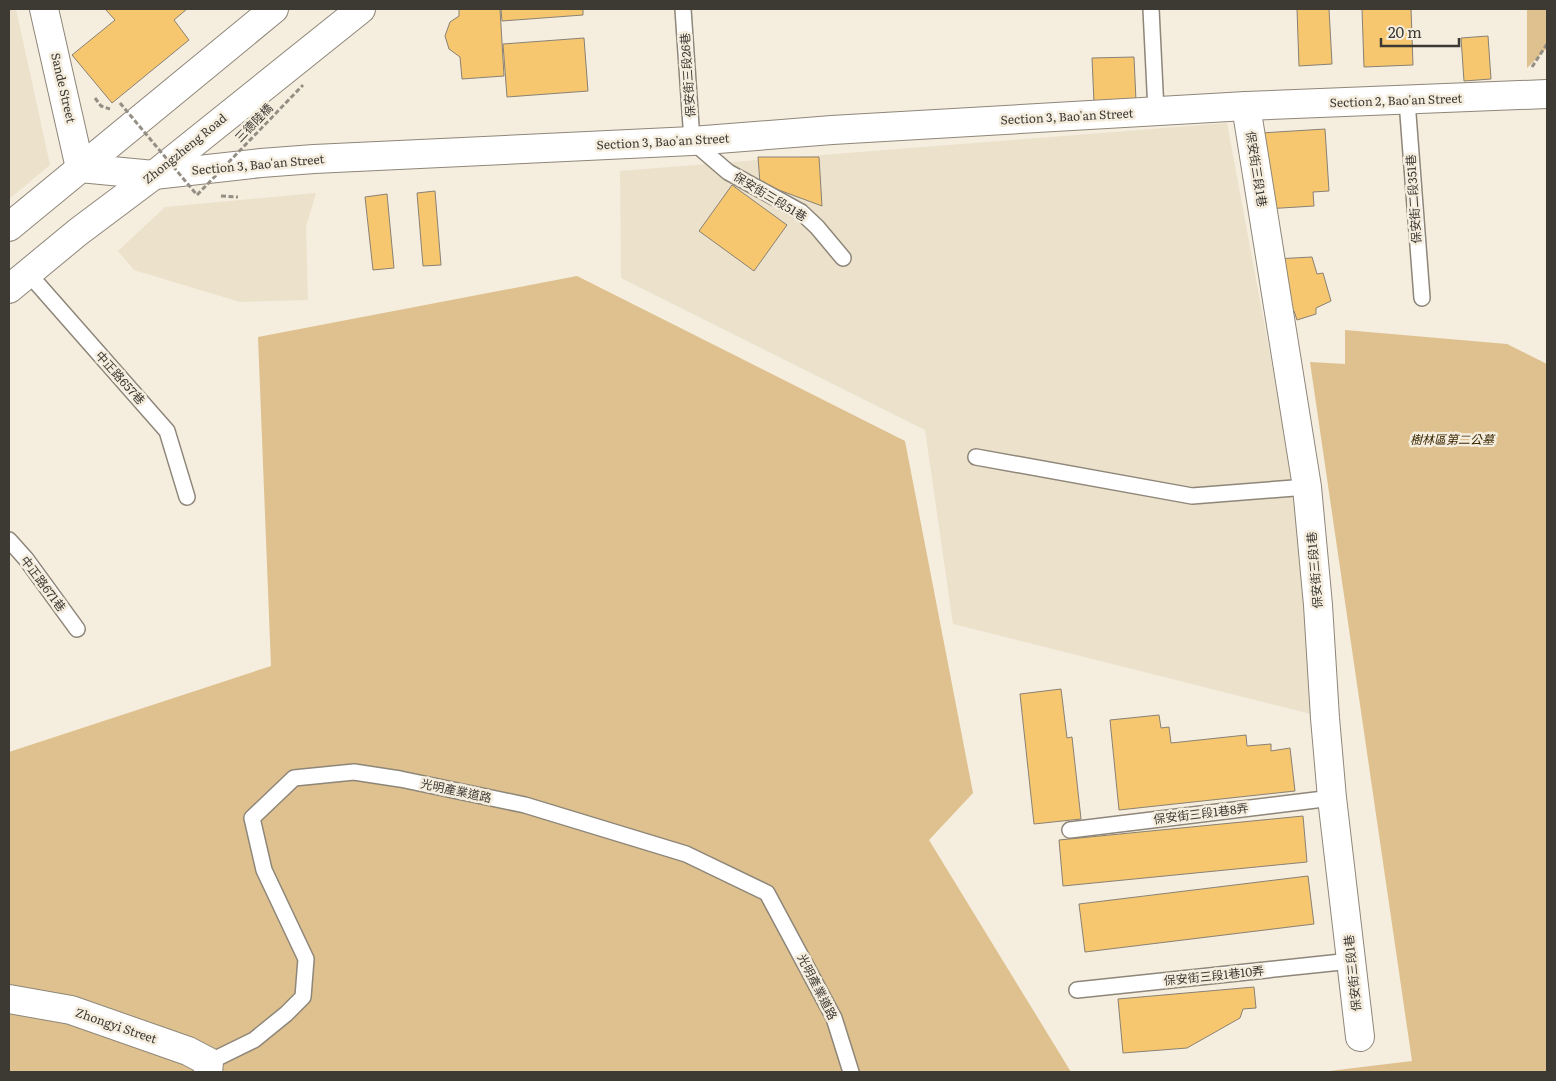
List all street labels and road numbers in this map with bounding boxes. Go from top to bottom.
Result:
street label: 保安街三段26巷 [675,32,699,118]
street label: Sande Street [47,51,81,125]
street label: Section 2, Bao'an Street [1329,89,1463,111]
street label: 三德陸橋 [230,99,276,146]
street label: Section 3, Bao'an Street [1000,104,1134,128]
street label: Zhongzheng Road [139,108,231,188]
street label: Section 3, Bao'an Street [596,129,730,153]
street label: 保安街三段1巷 [1242,129,1272,208]
street label: Section 3, Bao'an Street [191,149,325,179]
street label: 保安街二段351巷 [1401,154,1425,244]
street label: 保安街三段51巷 [730,167,811,225]
street label: 中正路657巷 [92,347,150,408]
street label: 保安街三段1巷 [1302,531,1326,609]
street label: 中正路671巷 [17,552,71,615]
street label: 光明產業道路 [419,774,493,806]
street label: 保安街三段1巷8弄 [1152,798,1249,828]
street label: 保安街三段1巷 [1339,934,1365,1012]
street label: 光明產業道路 [794,950,842,1023]
street label: 保安街三段1巷10弄 [1163,961,1265,989]
street label: Zhongyi Street [73,1003,160,1047]

